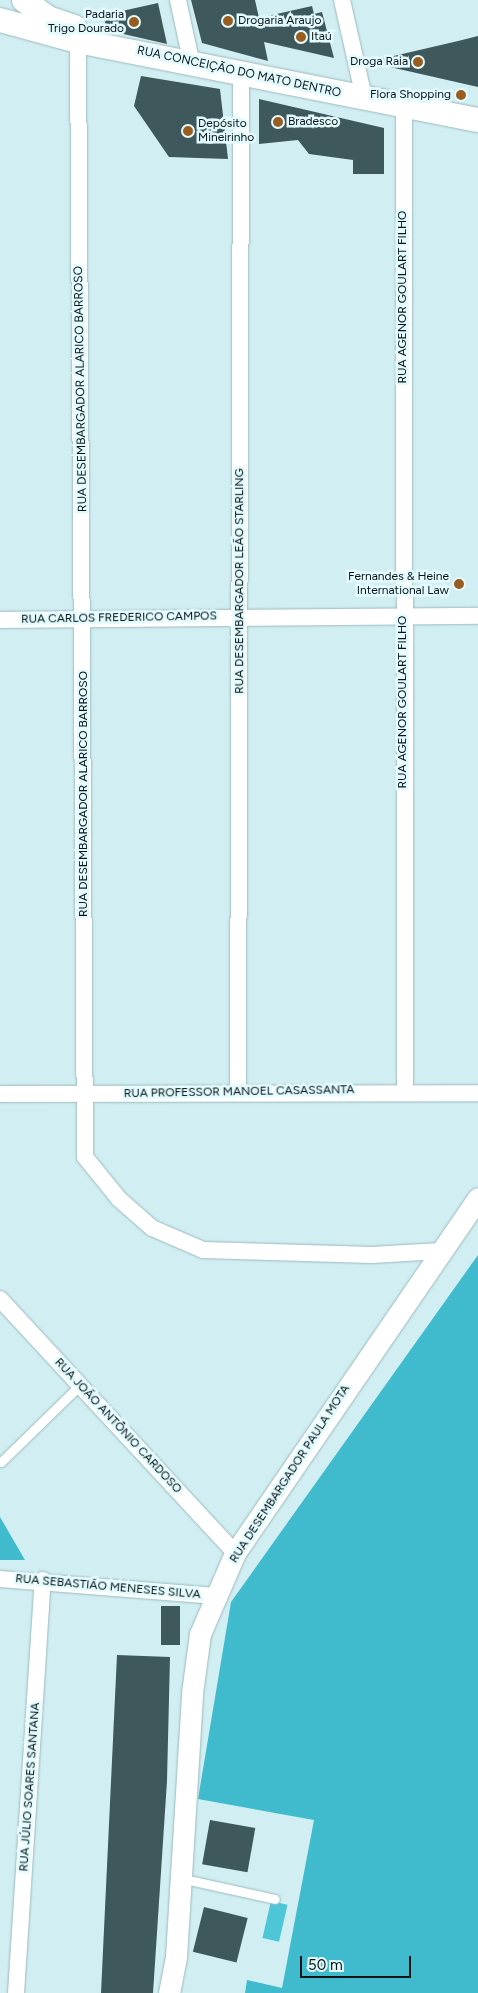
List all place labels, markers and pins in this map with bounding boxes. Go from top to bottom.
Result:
place label: Padaria Trigo Dourado [48,8,124,36]
place label: Drogaria Araujo [238,14,322,28]
marker: Drogaria Araujo [222,15,234,27]
marker: Padaria Trigo Dourado [128,16,140,28]
place label: Itaú [311,30,332,44]
marker: Itaú [295,31,307,43]
place label: Droga Raia [350,55,408,69]
marker: Droga Raia [412,56,424,68]
place label: Flora Shopping [370,88,451,102]
marker: Flora Shopping [455,89,467,101]
place label: Bradesco [288,115,338,129]
marker: Bradesco [272,116,284,128]
place label: Depósito Mineirinho [198,117,254,145]
marker: Depósito Mineirinho [182,125,194,137]
place label: Fernandes & Heine International Law [348,570,449,598]
marker: Fernandes & Heine International Law [453,578,465,590]

